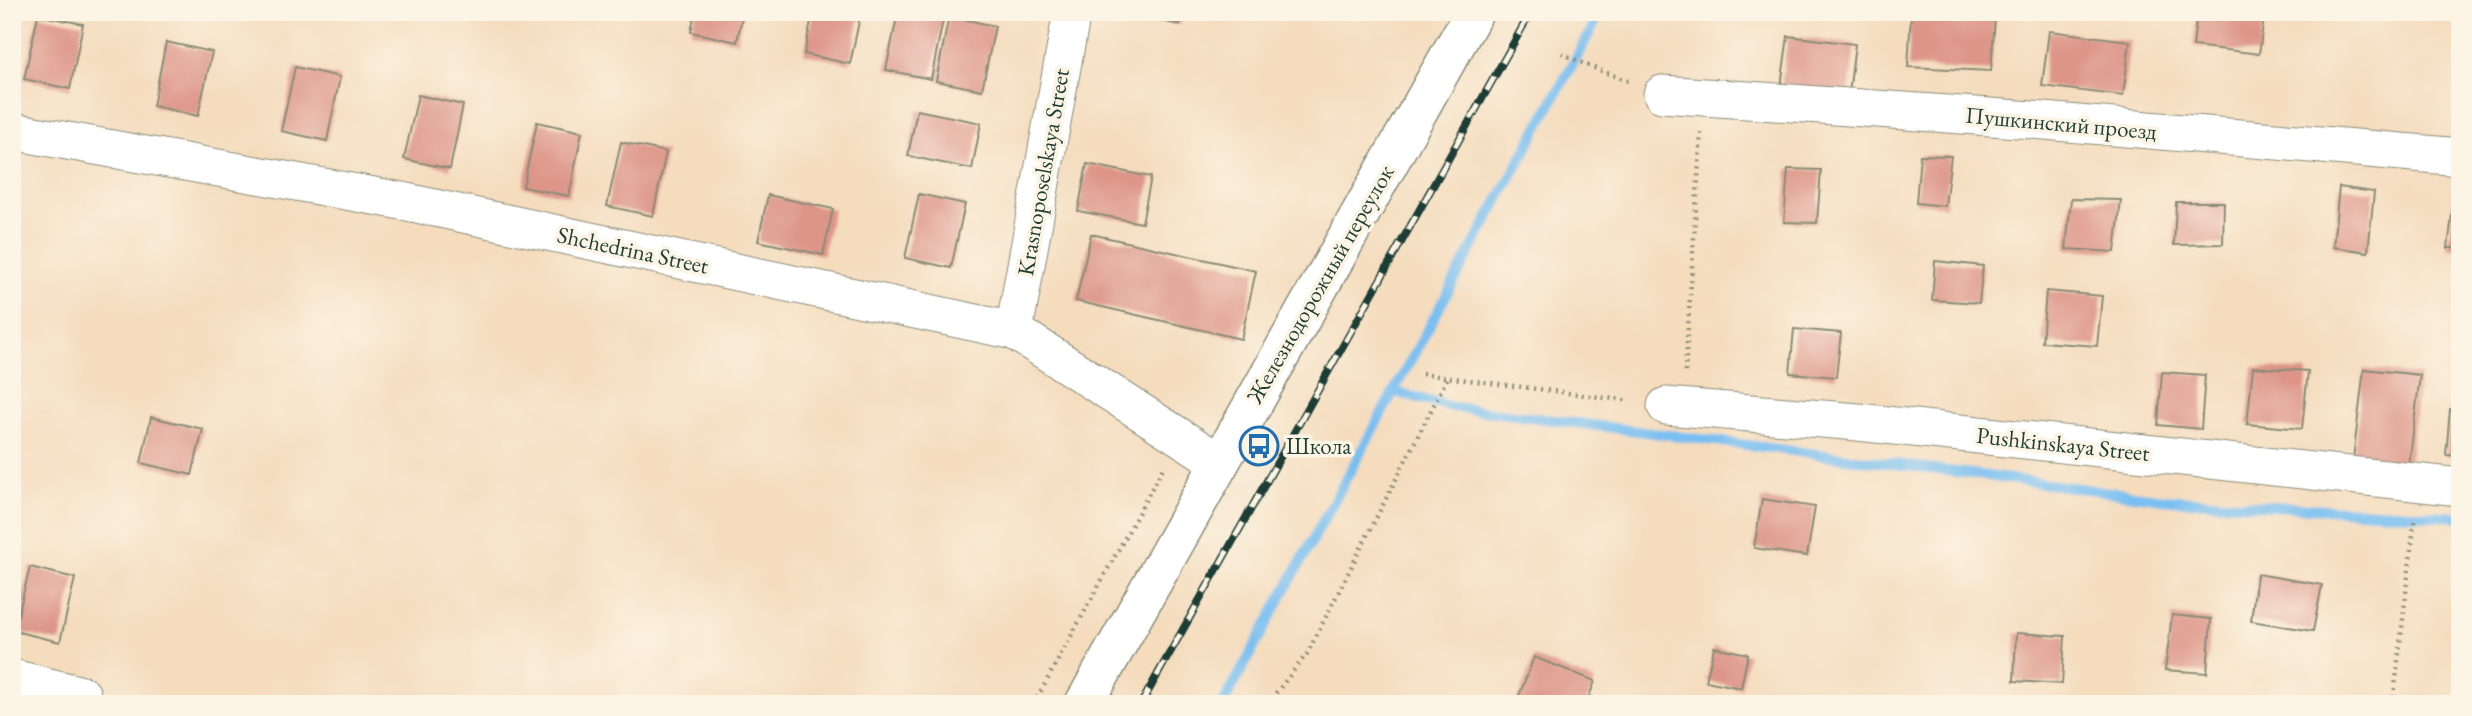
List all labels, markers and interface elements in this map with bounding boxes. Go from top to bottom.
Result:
street label: Krasnoposelskaya Street [1010,65,1076,278]
street label: Пушкинский проезд [1964,100,2158,146]
street label: Железнодорожный переулок [1239,159,1401,410]
street label: Shchedrina Street [555,219,712,281]
street label: Pushkinskaya Street [1975,420,2152,468]
bus stop icon: Школа [1238,425,1280,467]
place label: Школа [1286,431,1352,461]

